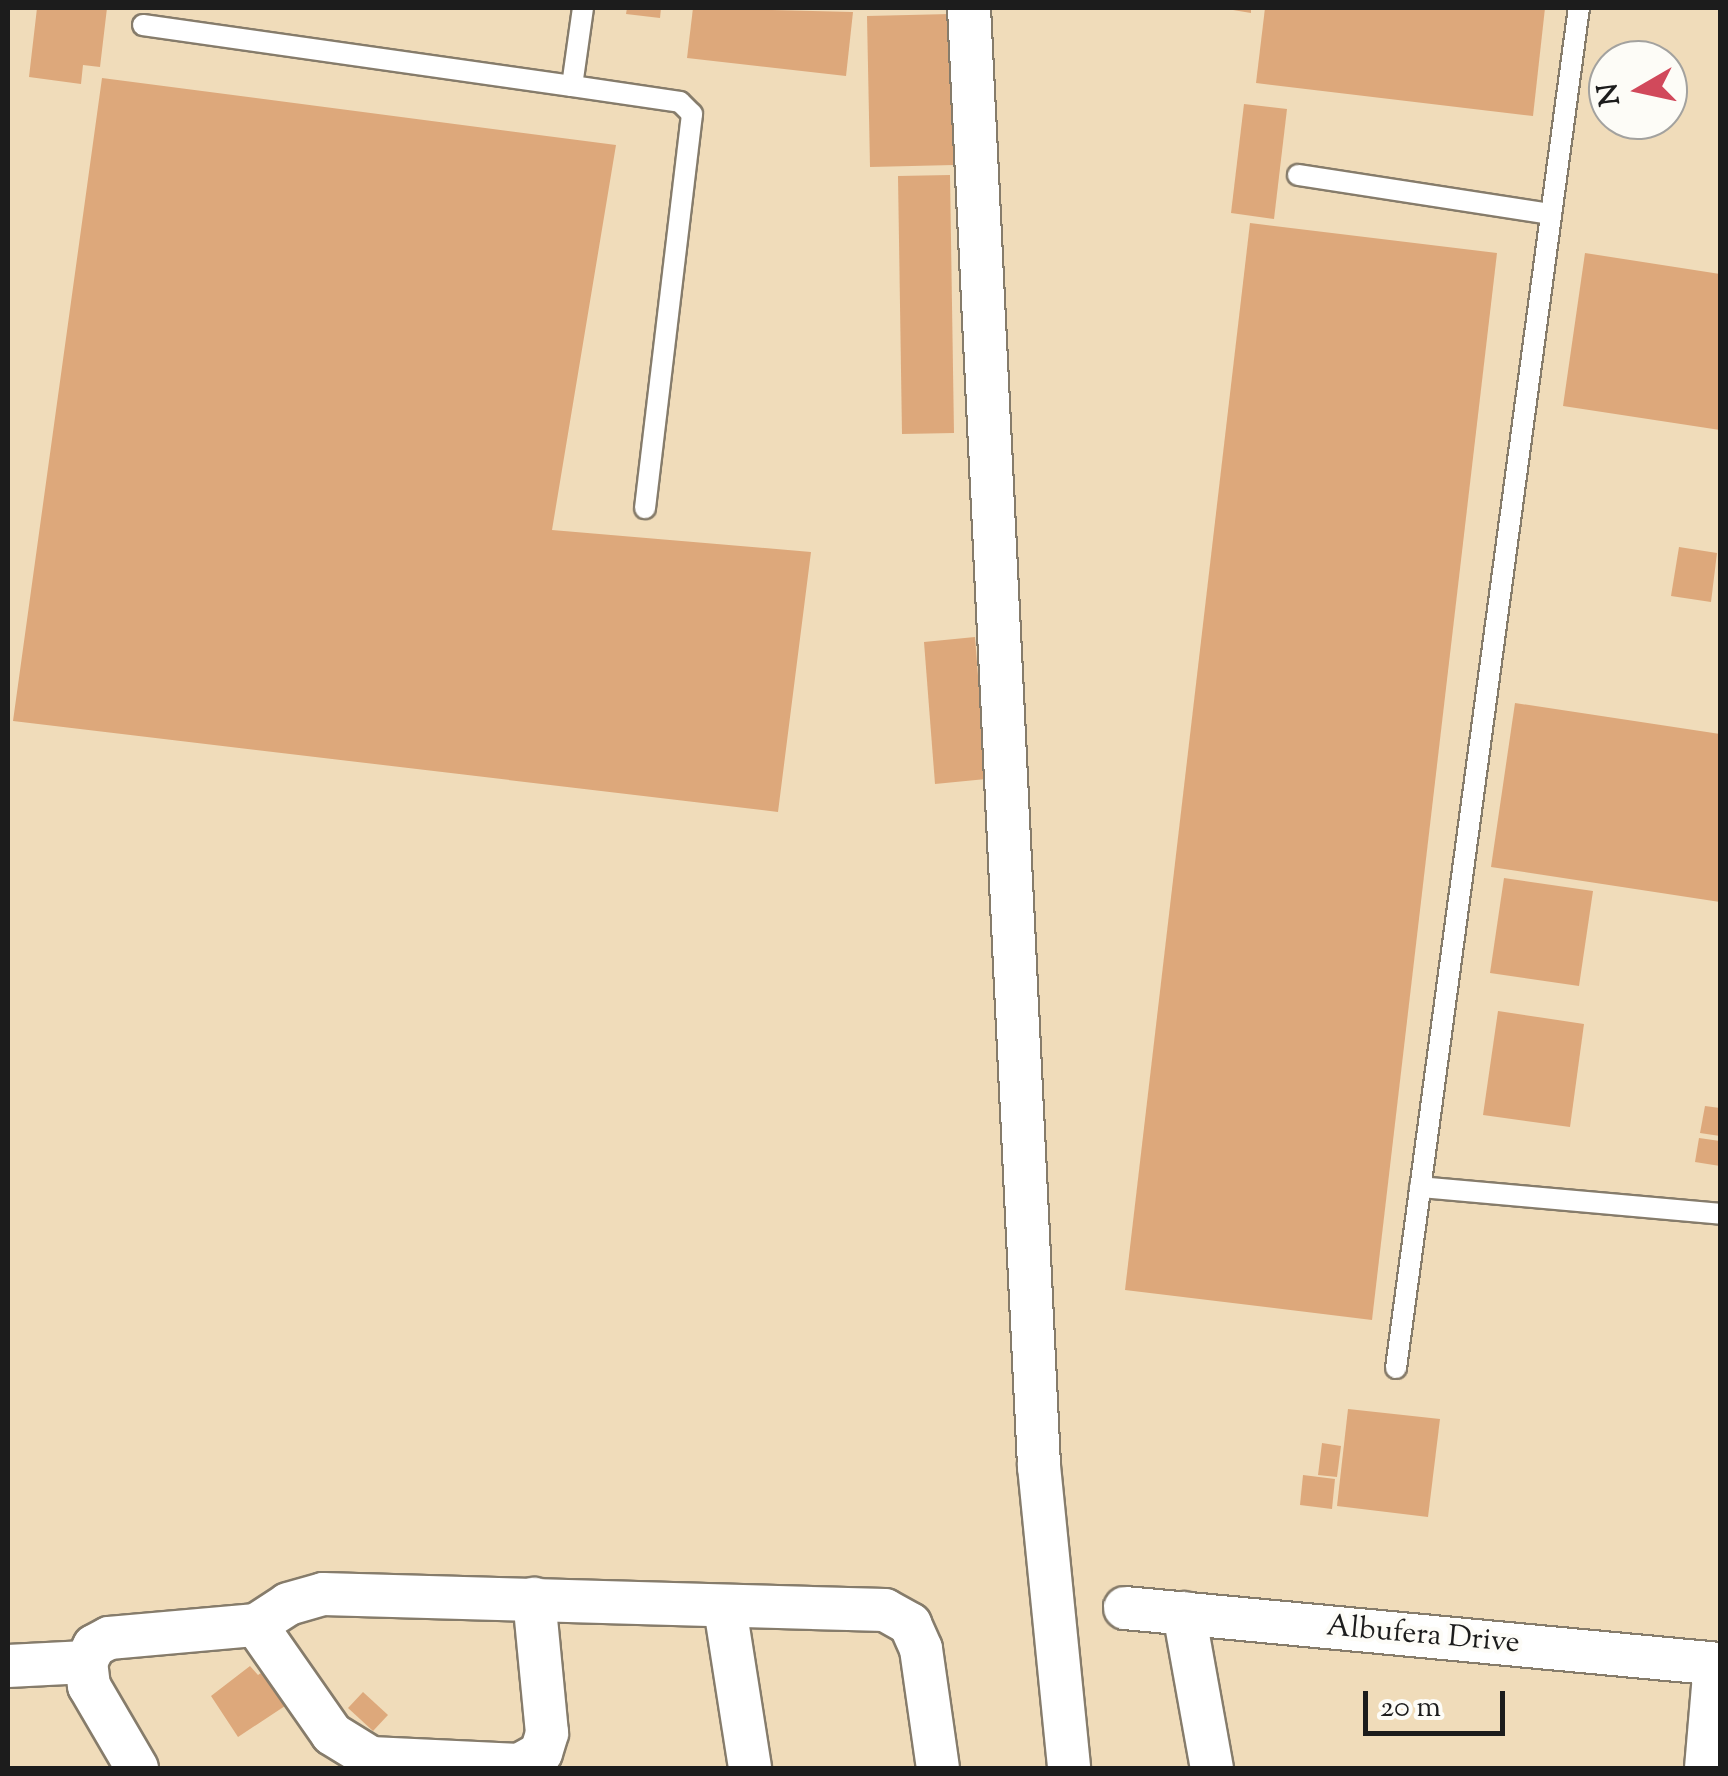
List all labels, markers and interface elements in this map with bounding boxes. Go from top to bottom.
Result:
north arrow [1588,40,1688,140]
text: N [1589,80,1632,109]
street label: Albufera Drive [1325,1610,1521,1662]
scale bar [1368,1671,1510,1733]
text: 20 m [1380,1687,1441,1730]

